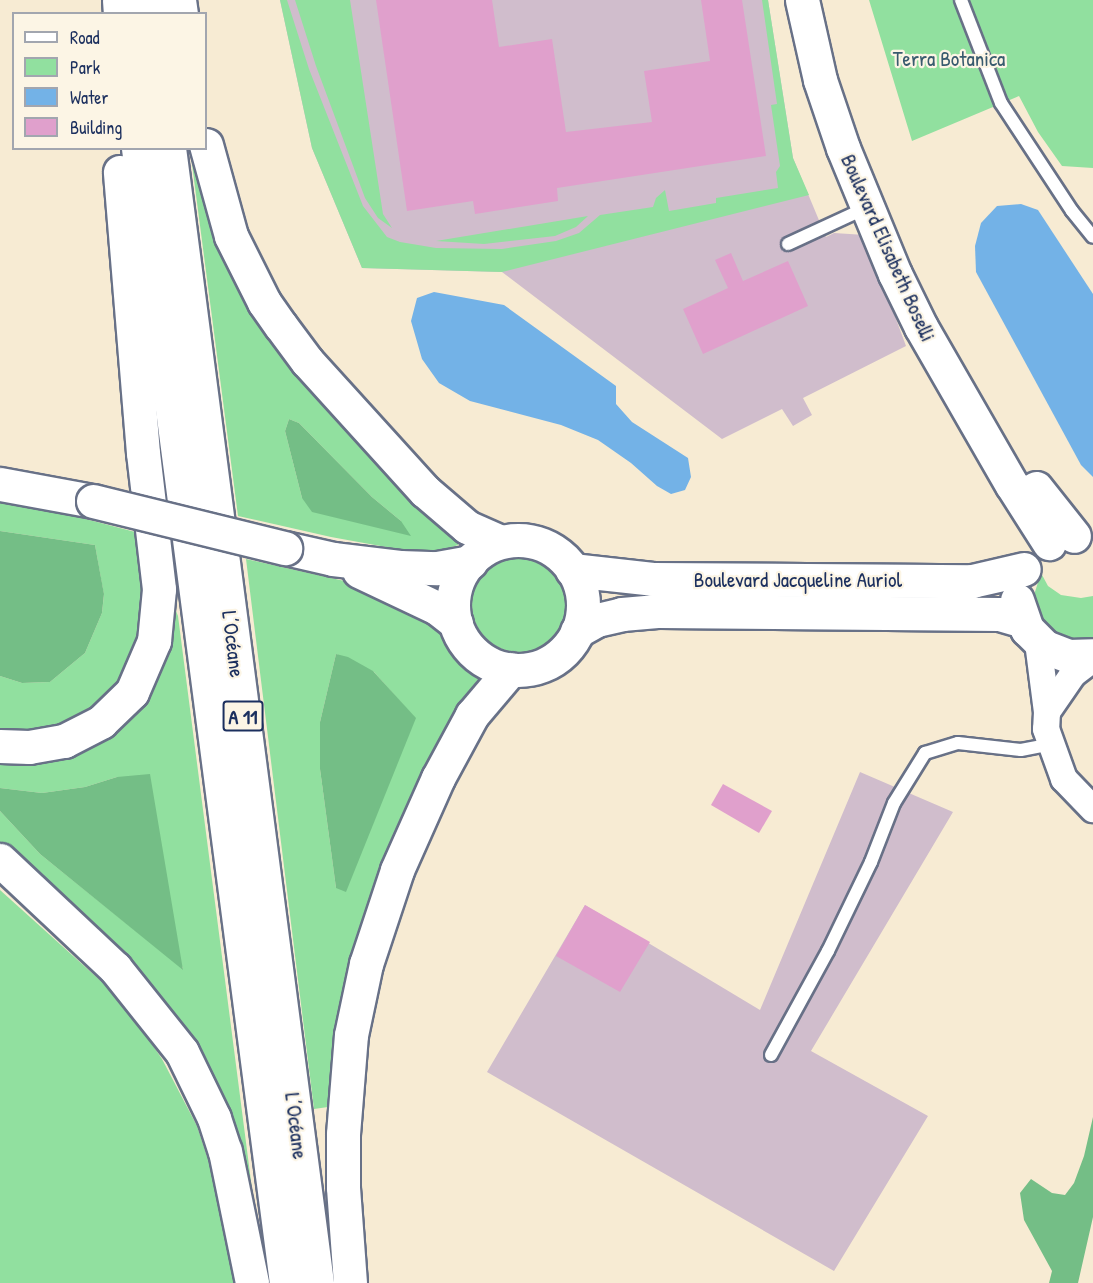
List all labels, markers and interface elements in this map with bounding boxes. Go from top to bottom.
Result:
legend [12,12,207,150]
text: Road [70,25,100,50]
park label: Terra Botanica [893,46,1005,72]
text: Park [70,55,100,80]
text: Water [70,85,108,110]
text: Building [70,115,122,140]
street label: Boulevard Elisabeth Boselli [835,150,941,346]
street label: Boulevard Jacqueline Auriol [694,567,902,593]
street label: L’Océane [216,609,250,679]
road number: A 11 [222,699,264,733]
street label: L’Océane [279,1091,313,1161]

